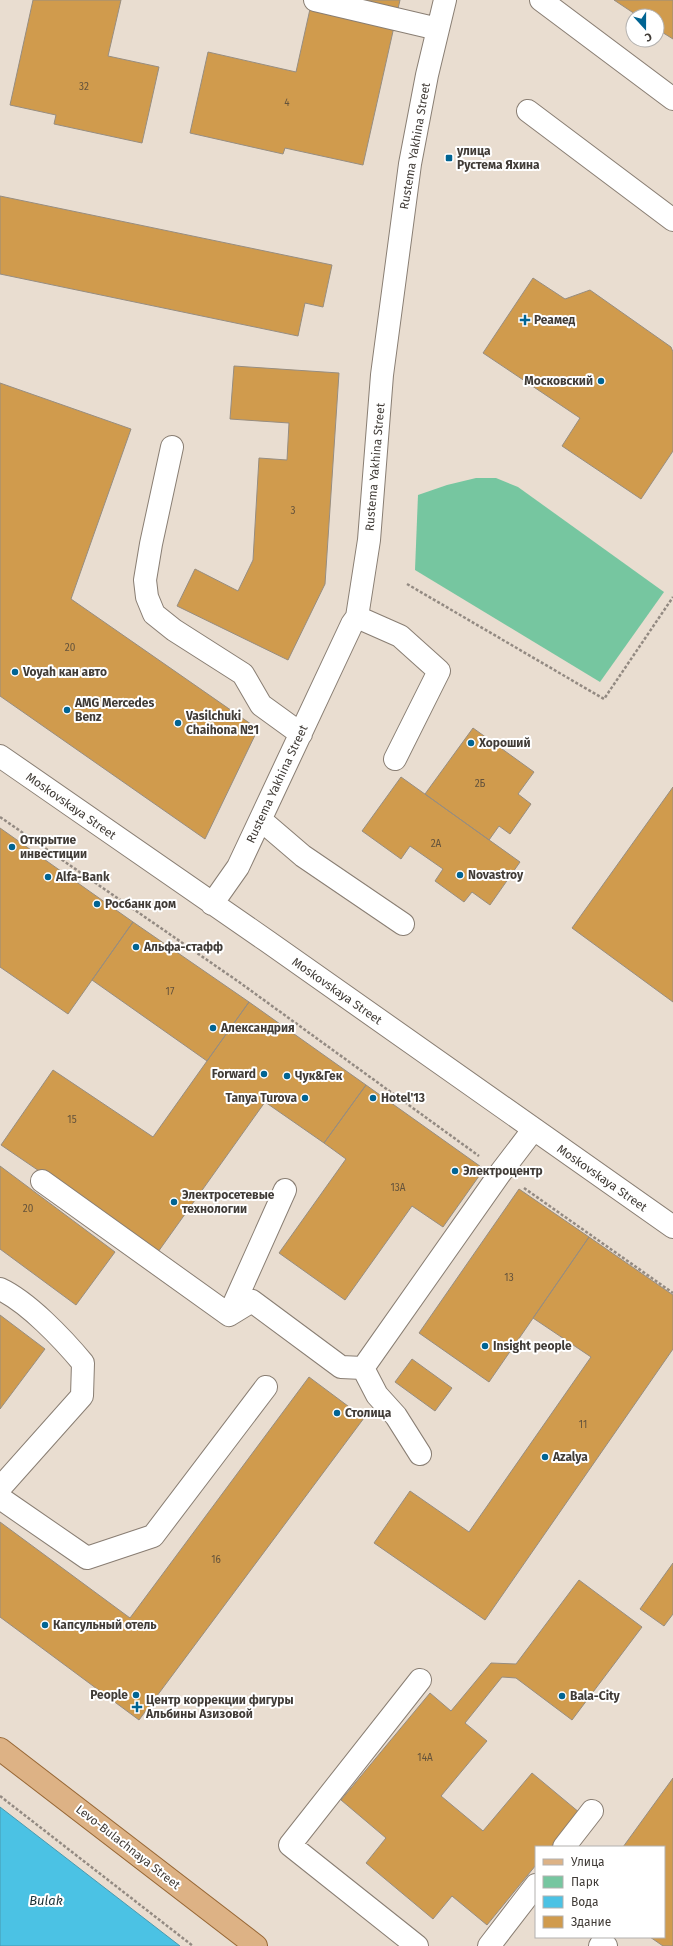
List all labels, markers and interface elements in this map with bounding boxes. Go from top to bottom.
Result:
north arrow [625,8,665,48]
text: С [642,30,654,44]
house number: 32 [79,81,89,93]
street label: Rustema Yakhina Street [397,81,433,211]
house number: 4 [284,97,290,109]
place label: улица Рустема Яхина [456,144,540,172]
marker: улица Рустема Яхина [444,153,454,163]
place label: Реамед [534,313,575,327]
marker: Реамед [519,314,531,326]
place label: Московский [524,374,593,388]
marker: Московский [596,376,606,386]
street label: Rustema Yakhina Street [362,402,388,532]
house number: 3 [291,505,296,517]
house number: 20 [65,642,76,654]
place label: Voyah кан авто [22,665,107,679]
marker: Voyah кан авто [10,667,20,677]
place label: AMG Mercedes Benz [74,696,154,724]
marker: AMG Mercedes Benz [62,705,72,715]
place label: Vasilchuki Chaihona №1 [185,709,259,737]
marker: Vasilchuki Chaihona №1 [173,718,183,728]
street label: Rustema Yakhina Street [243,722,311,845]
place label: Хороший [478,736,531,750]
marker: Хороший [466,738,476,748]
street label: Moskovskaya Street [23,770,119,843]
house number: 2Б [475,778,486,790]
place label: Открытие инвестиции [20,833,87,861]
house number: 2А [431,838,442,850]
marker: Открытие инвестиции [7,842,17,852]
place label: Novastroy [468,868,524,882]
place label: Alfa-Bank [55,870,110,884]
marker: Novastroy [455,870,465,880]
marker: Alfa-Bank [43,872,53,882]
place label: Росбанк дом [105,897,176,911]
marker: Росбанк дом [92,899,102,909]
place label: Альфа-стафф [143,940,223,954]
marker: Альфа-стафф [131,942,141,952]
street label: Moskovskaya Street [289,955,385,1028]
house number: 17 [166,986,175,998]
place label: Александрия [220,1021,295,1035]
marker: Александрия [208,1023,218,1033]
place label: Forward [212,1067,256,1081]
marker: Forward [259,1069,269,1079]
place label: Чук&Гек [295,1069,343,1083]
marker: Чук&Гек [282,1071,292,1081]
place label: Tanya Turova [226,1091,297,1105]
place label: Hotel'13 [381,1091,425,1105]
marker: Tanya Turova [300,1093,310,1103]
marker: Hotel'13 [368,1093,378,1103]
house number: 15 [67,1114,77,1126]
street label: Moskovskaya Street [554,1142,650,1215]
place label: Электроцентр [463,1164,543,1178]
marker: Электроцентр [450,1166,460,1176]
house number: 13А [390,1182,406,1194]
place label: Электросетевые технологии [182,1188,275,1216]
marker: Электросетевые технологии [169,1197,179,1207]
house number: 20 [23,1203,34,1215]
house number: 13 [504,1272,514,1284]
place label: Insight people [493,1339,572,1353]
marker: Insight people [480,1341,490,1351]
place label: Столица [345,1406,392,1420]
marker: Столица [332,1408,342,1418]
house number: 11 [579,1419,587,1431]
place label: Azalya [552,1450,588,1464]
marker: Azalya [540,1452,550,1462]
house number: 16 [211,1554,221,1566]
place label: Капсульный отель [53,1618,157,1632]
marker: Капсульный отель [40,1620,50,1630]
place label: People [90,1688,128,1702]
place label: Bala-City [570,1689,621,1703]
marker: People [131,1690,141,1700]
marker: Bala-City [557,1691,567,1701]
place label: Центр коррекции фигуры Альбины Азизовой [145,1693,294,1721]
marker: Центр коррекции фигуры Альбины Азизовой [131,1701,143,1713]
house number: 14А [417,1752,433,1764]
street label: Levo-Bulachnaya Street [73,1802,183,1892]
legend [535,1846,665,1938]
text: Улица [571,1855,605,1869]
text: Парк [571,1875,600,1889]
water label: Bulak [29,1893,63,1908]
text: Вода [571,1895,598,1909]
text: Здание [571,1915,611,1929]

